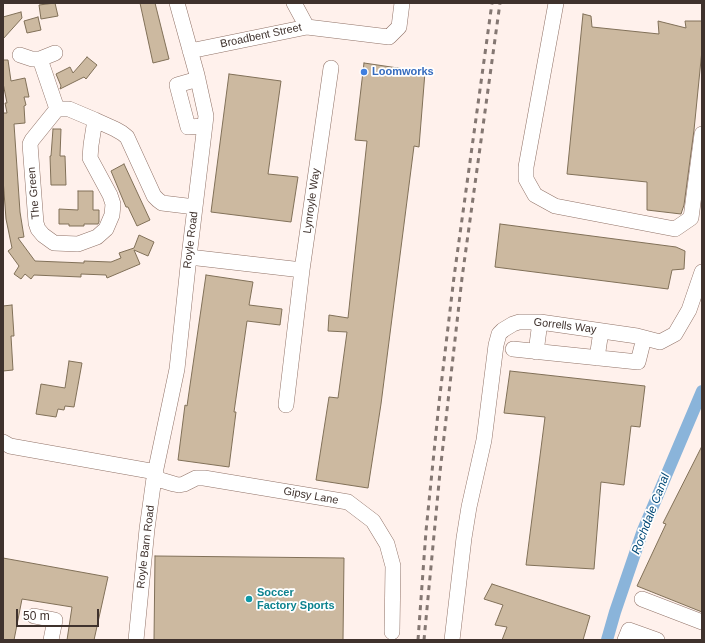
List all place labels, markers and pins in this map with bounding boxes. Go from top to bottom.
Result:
place label: Loomworks [372,65,434,79]
marker: Loomworks [359,67,369,77]
place label: Soccer Factory Sports [257,586,335,612]
marker: Soccer Factory Sports [244,594,254,604]

